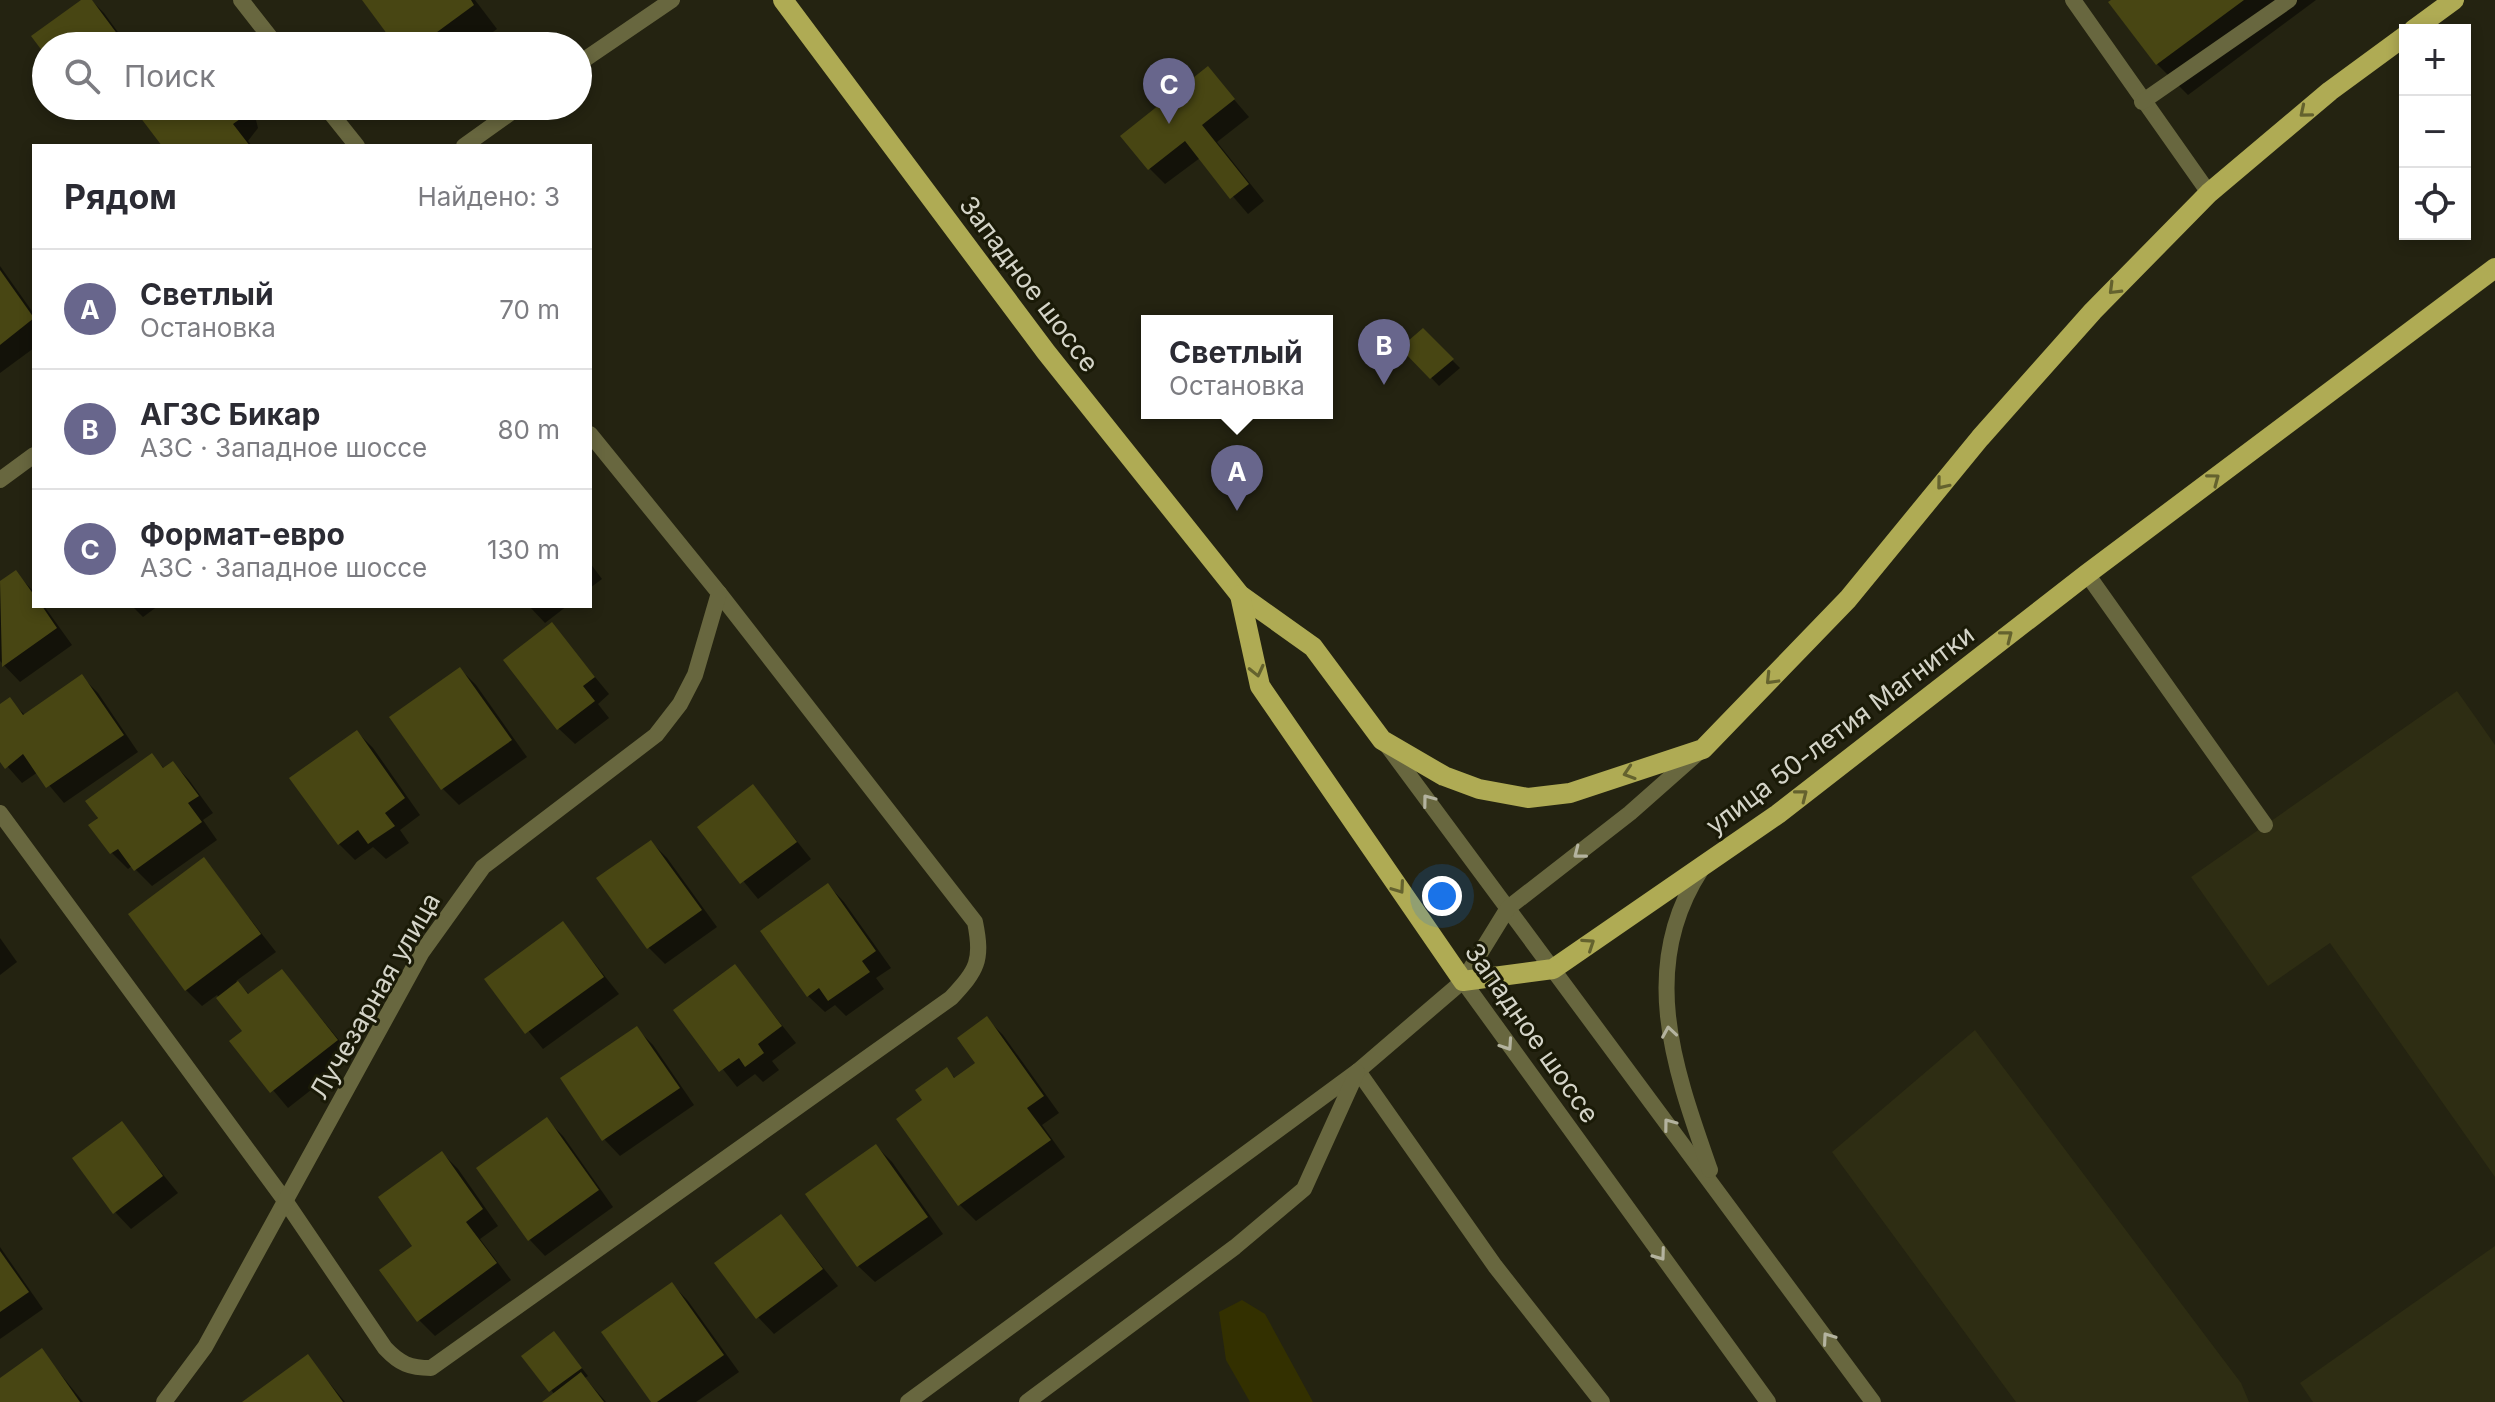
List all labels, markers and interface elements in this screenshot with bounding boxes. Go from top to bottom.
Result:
map controls [2399,24,2471,240]
button: + [2399,24,2471,96]
search box [32,32,592,120]
icon: search [60,54,104,98]
text: Поиск [124,58,215,94]
pin: C [1143,58,1195,124]
button: − [2399,96,2471,168]
one-way arrow [2299,102,2314,117]
button: locate [2399,168,2471,240]
text: Рядом [64,176,177,217]
text: Найдено: 3 [417,181,560,212]
street label: Западное шоссе [953,190,1106,378]
text: Светлый [140,276,274,312]
one-way arrow [2109,280,2124,294]
text: A [80,294,100,325]
text: 70 m [499,294,560,325]
text: Остановка [140,312,276,343]
popup [1141,315,1333,419]
pin: B [1358,319,1410,385]
text: Светлый [1169,334,1303,370]
text: Остановка [1169,370,1305,401]
text: АГЗС Бикар [140,396,320,432]
text: B [81,414,99,445]
text: 80 m [497,414,560,445]
text: АЗС · Западное шоссе [140,432,427,463]
pin: A [1211,445,1263,511]
one-way arrow [2205,474,2220,488]
one-way arrow [1937,475,1952,489]
text: Формат-евро [140,516,345,552]
text: C [80,534,100,565]
text: 130 m [487,534,560,565]
text: АЗС · Западное шоссе [140,552,427,583]
street label: улица 50-летия Магнитки [1700,619,1980,841]
one-way arrow [1998,631,2012,646]
one-way arrow [1248,664,1265,677]
one-way arrow [1765,670,1780,684]
one-way arrow [1622,764,1636,780]
one-way arrow [1793,791,1808,805]
one-way arrow [1423,794,1437,809]
one-way arrow [1573,844,1588,858]
your location [1422,876,1462,916]
one-way arrow [1389,879,1404,893]
street label: Лучезарная улица [303,887,446,1104]
street label: Западное шоссе [1459,937,1606,1128]
one-way arrow [1580,939,1594,954]
one-way arrow [1661,1025,1678,1038]
one-way arrow [1497,1036,1512,1050]
one-way arrow [1664,1118,1679,1132]
one-way arrow [1650,1246,1665,1261]
one-way arrow [1824,1333,1838,1347]

